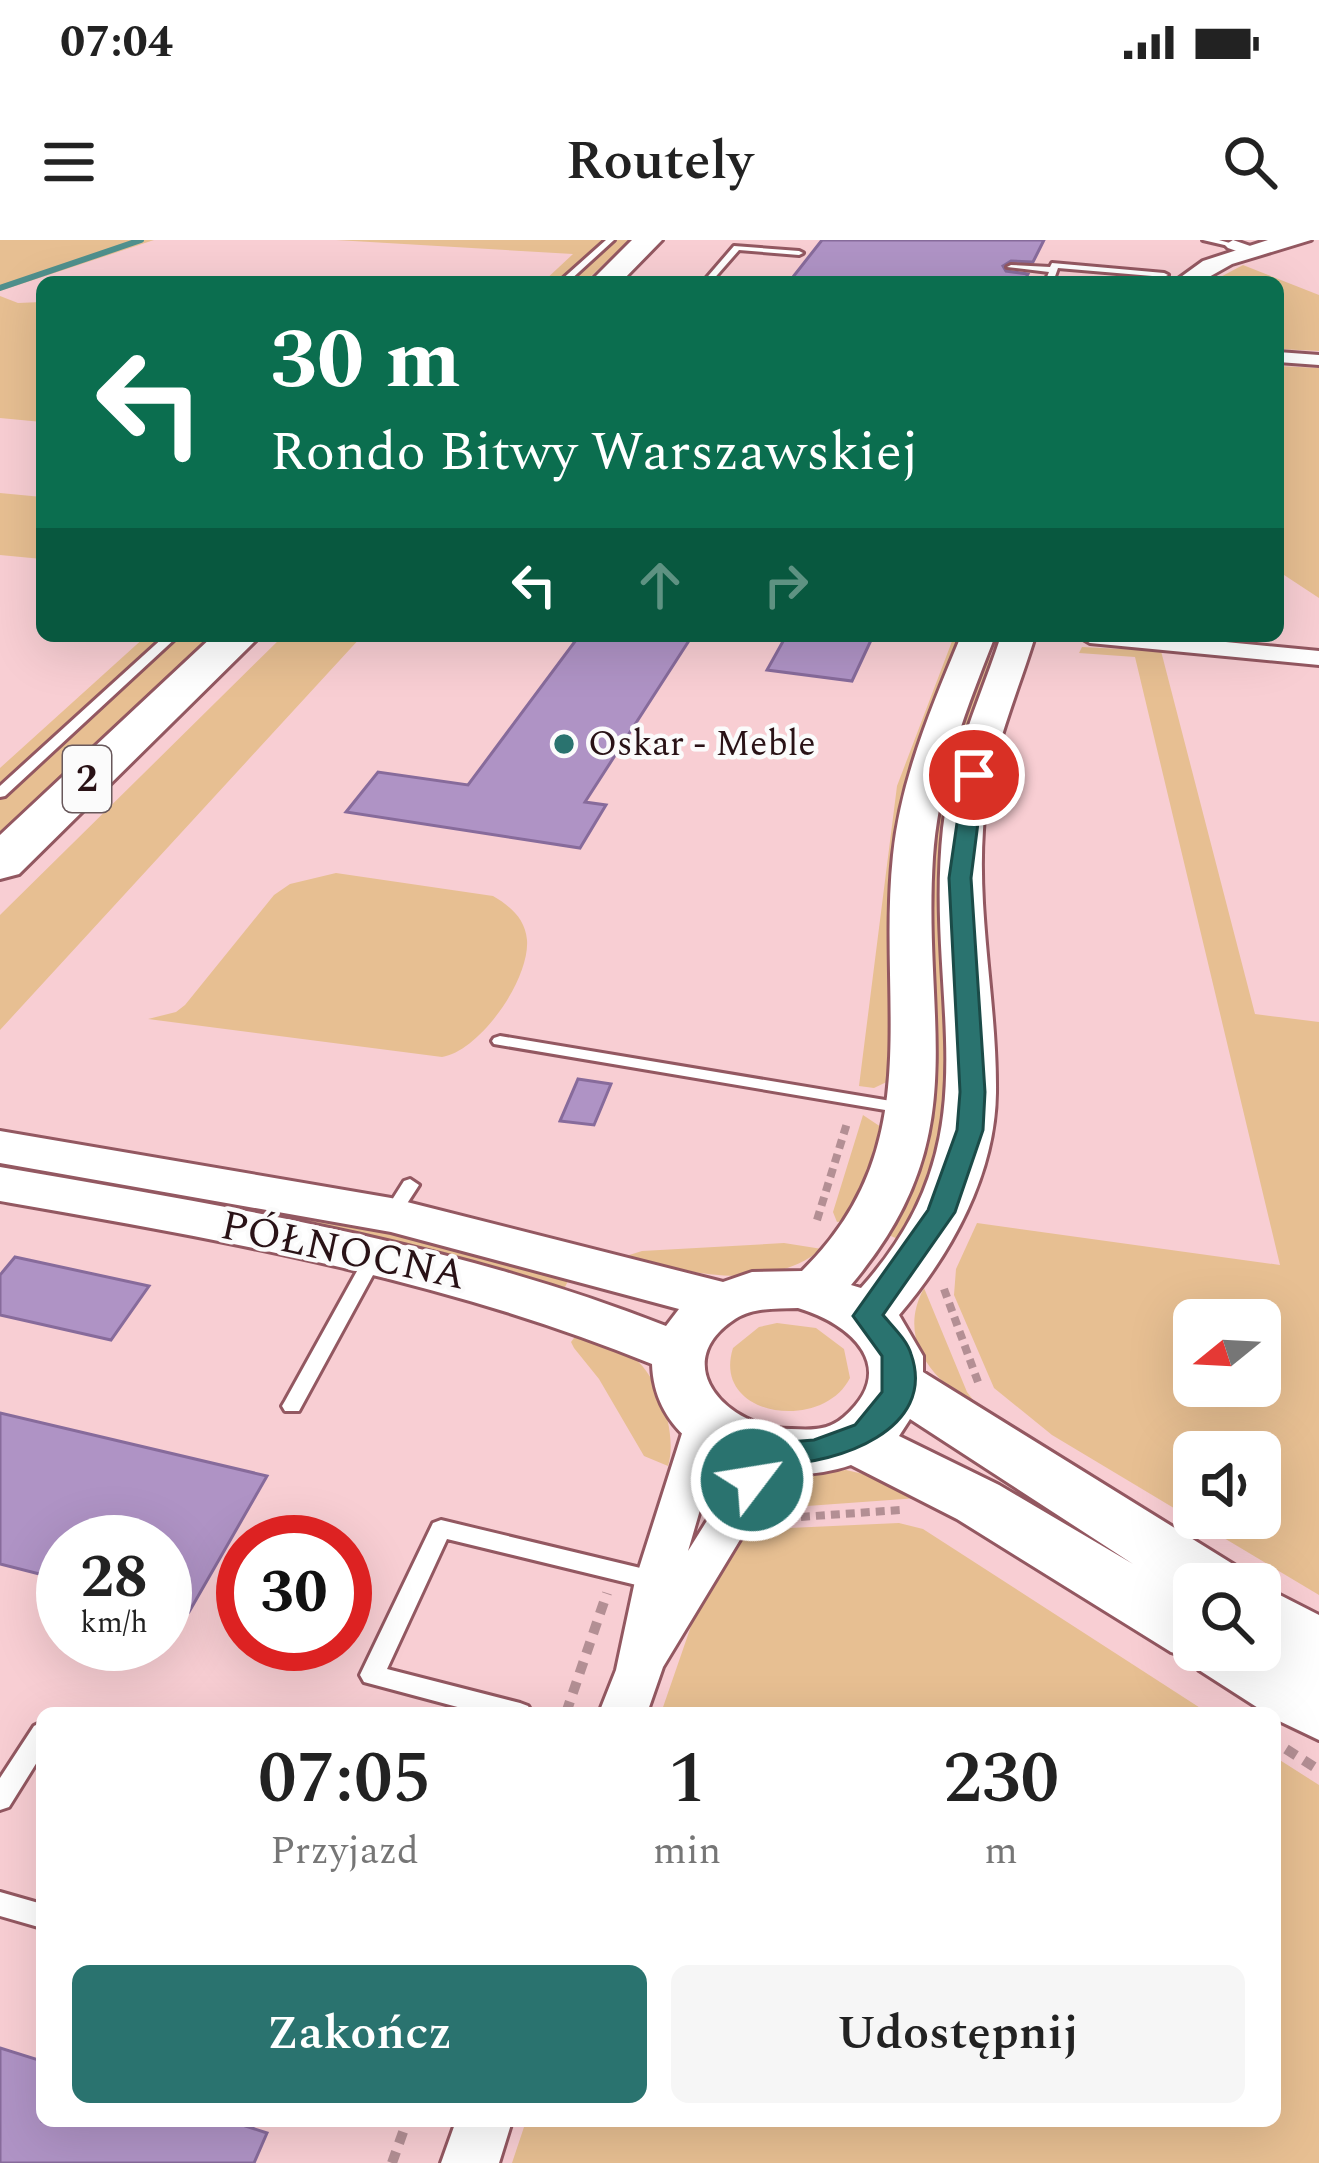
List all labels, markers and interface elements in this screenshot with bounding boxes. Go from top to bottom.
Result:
text: 07:04 [60,8,173,77]
text: Routely [566,121,753,203]
icon: menu [36,129,102,195]
icon: search [1217,129,1283,195]
text: 30 m [270,297,461,425]
icon: left [72,324,228,480]
text: Rondo Bitwy Warszawskiej [270,412,919,494]
icon: left [501,552,567,618]
icon: ahead [627,552,693,618]
icon: right [753,552,819,618]
place label: Oskar - Meble [588,717,816,772]
pin [923,724,1025,826]
marker: Oskar - Meble [551,731,577,757]
icon: arrive [941,742,1007,808]
road number: 2 [63,746,111,812]
street label: PÓŁNOCNA [215,1194,471,1308]
north arrow [1173,1299,1281,1407]
map controls [1173,1299,1281,1671]
position arrow [689,1417,815,1543]
button: sound [1173,1431,1281,1539]
speed limit sign: 30 [216,1515,372,1671]
text: 28 [80,1532,148,1624]
button: search [1173,1563,1281,1671]
text: km/h [80,1600,148,1646]
text: 07:05 [258,1725,431,1834]
text: 1 [668,1725,706,1834]
text: 230 [943,1725,1059,1834]
text: Przyjazd [270,1822,419,1881]
text: min [653,1822,721,1881]
text: m [984,1822,1018,1881]
button: Zakończ [72,1965,647,2103]
button: Udostępnij [671,1965,1245,2103]

